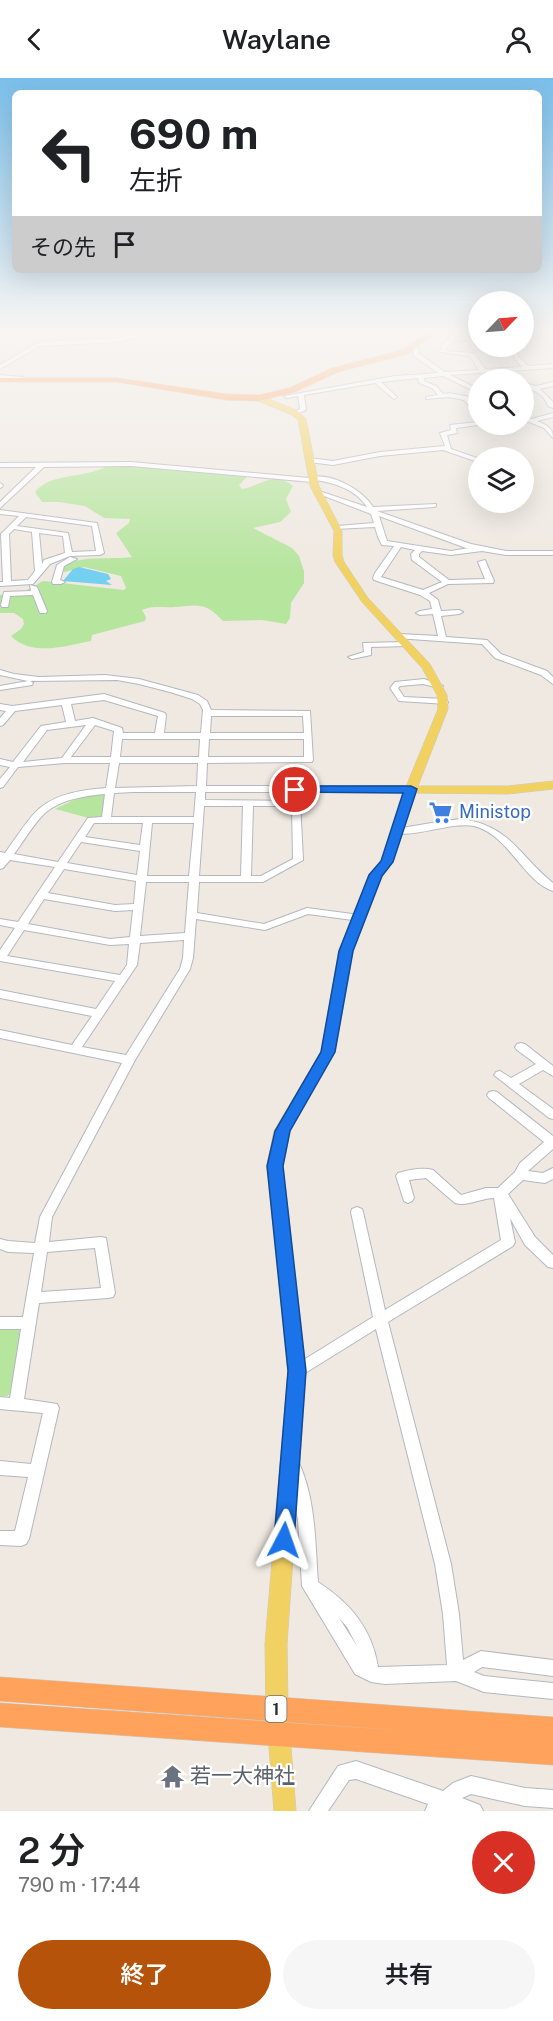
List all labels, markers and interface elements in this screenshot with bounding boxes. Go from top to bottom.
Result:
icon: back [18,23,51,56]
text: Waylane [222,23,331,55]
icon: person [502,23,535,56]
text: 690 m [129,109,258,158]
icon: left [30,114,108,192]
text: 左折 [129,164,183,196]
icon: arrive [108,228,141,261]
text: その先 [30,234,96,260]
north arrow [468,291,534,357]
map controls [468,291,534,513]
button: search [468,369,534,435]
button: layers [468,447,534,513]
pin [269,764,320,815]
icon: arrive [278,773,311,806]
supermarket icon: Ministop [428,799,454,825]
place label: Ministop [459,801,531,822]
position arrow [252,1508,316,1572]
road number: 1 [266,1696,286,1722]
temple icon: 若一大神社 [159,1763,185,1789]
place label: 若一大神社 [190,1763,295,1788]
text: 2 分 [18,1829,85,1871]
button: close [472,1831,535,1894]
text: 790 m · 17:44 [18,1873,140,1897]
button: 終了 [18,1940,271,2009]
button: 共有 [283,1940,535,2009]

